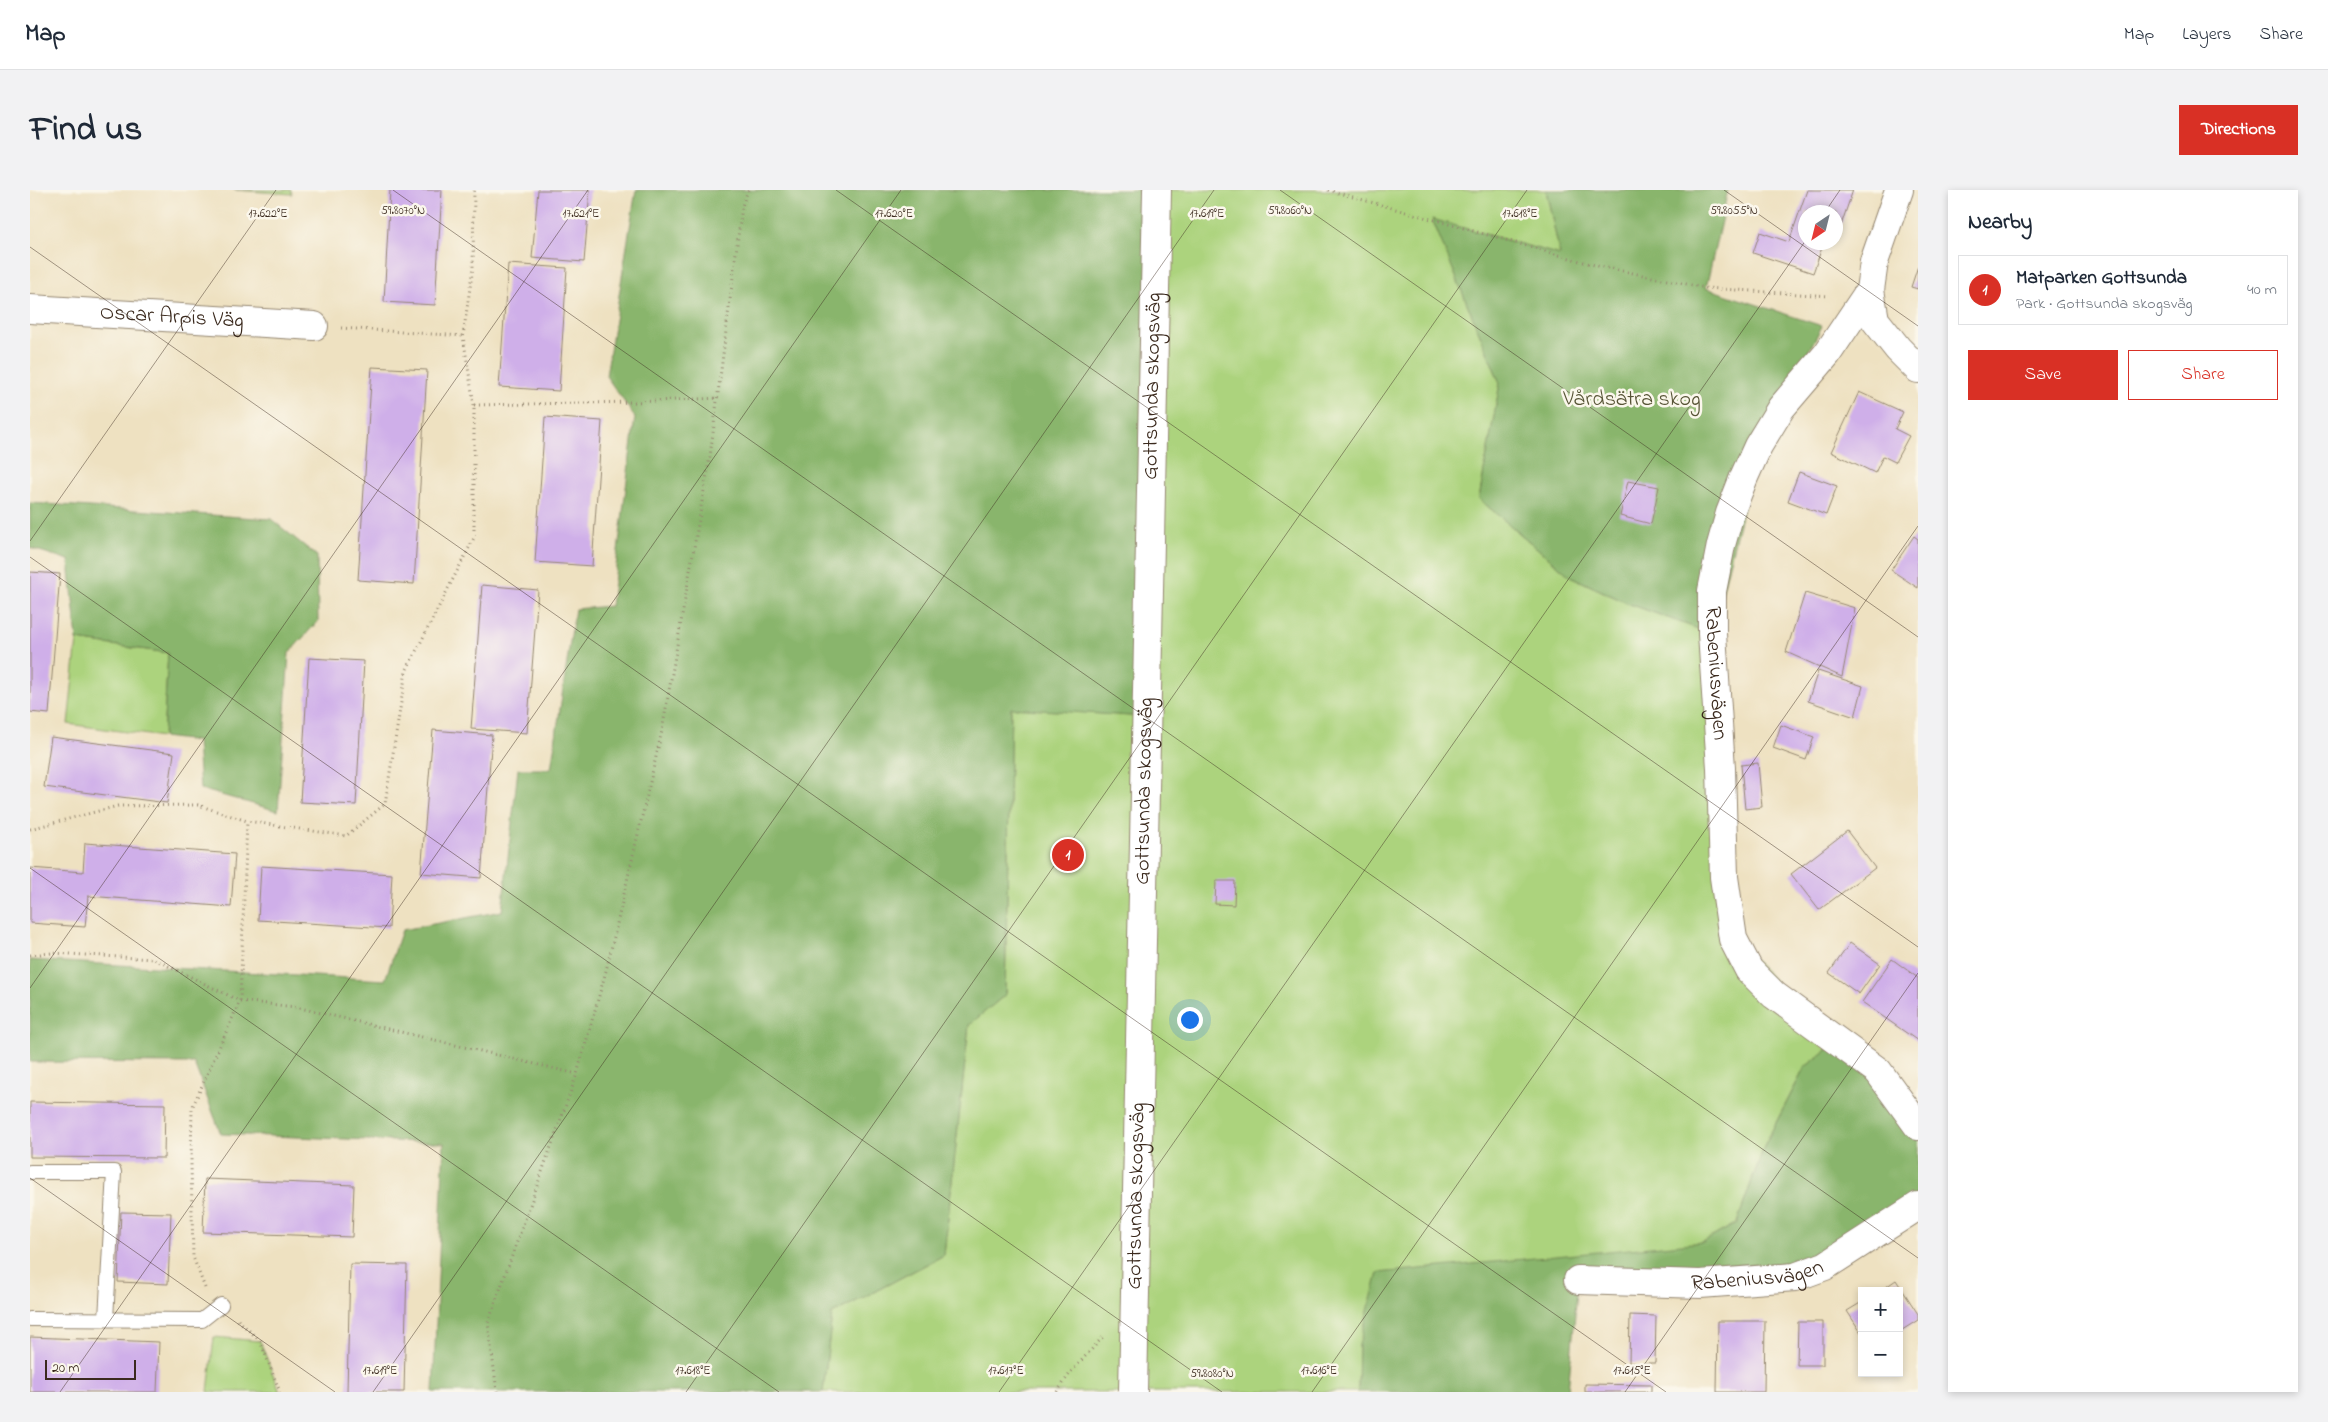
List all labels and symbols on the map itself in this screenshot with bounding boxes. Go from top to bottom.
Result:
text: 59.8070°N [381,202,425,220]
text: 59.8060°N [1268,202,1312,220]
text: 59.8055°N [1710,202,1758,220]
text: 17.622°E [249,205,287,223]
text: 17.621°E [563,205,599,223]
text: 17.620°E [875,205,913,223]
text: 17.619°E [1190,205,1224,223]
text: 17.618°E [1502,205,1538,223]
north arrow [1798,205,1843,250]
street label: Gottsunda skogsväg [1135,292,1172,480]
street label: Oscar Arpis Väg [99,297,245,339]
park label: Vårdsätra skog [1562,384,1701,417]
street label: Rabeniusvägen [1696,606,1735,741]
street label: Gottsunda skogsväg [1127,697,1164,885]
pin: 1 [1052,836,1084,874]
your location [1177,1007,1203,1033]
street label: Gottsunda skogsväg [1119,1102,1156,1290]
street label: Rabeniusvägen [1690,1252,1829,1300]
scale bar [45,1357,136,1380]
text: 17.619°E [363,1362,397,1380]
text: 17.618°E [675,1362,711,1380]
text: 17.617°E [988,1362,1024,1380]
text: 17.616°E [1301,1362,1337,1380]
text: 17.615°E [1613,1362,1651,1380]
text: 59.8080°N [1190,1365,1234,1383]

